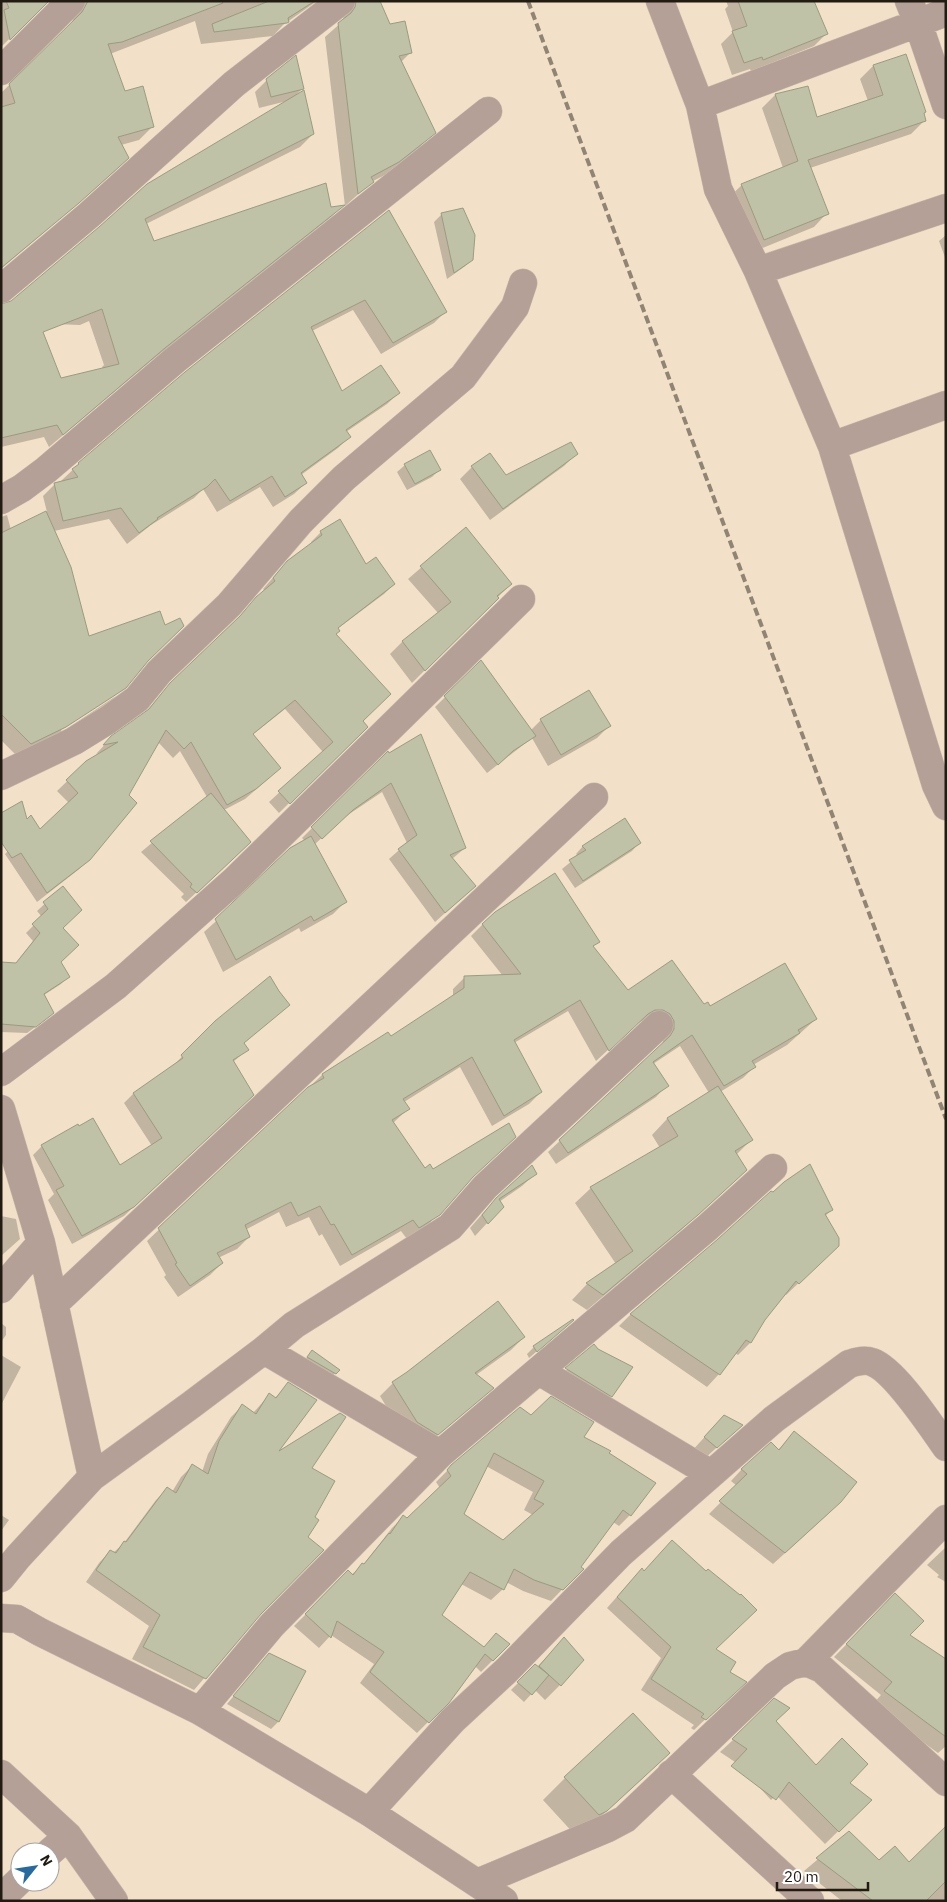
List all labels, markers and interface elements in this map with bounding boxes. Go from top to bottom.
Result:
north arrow [10,1842,60,1892]
text: N [36,1852,57,1869]
scale bar [777,1860,868,1892]
text: 20 m [784,1867,819,1886]

